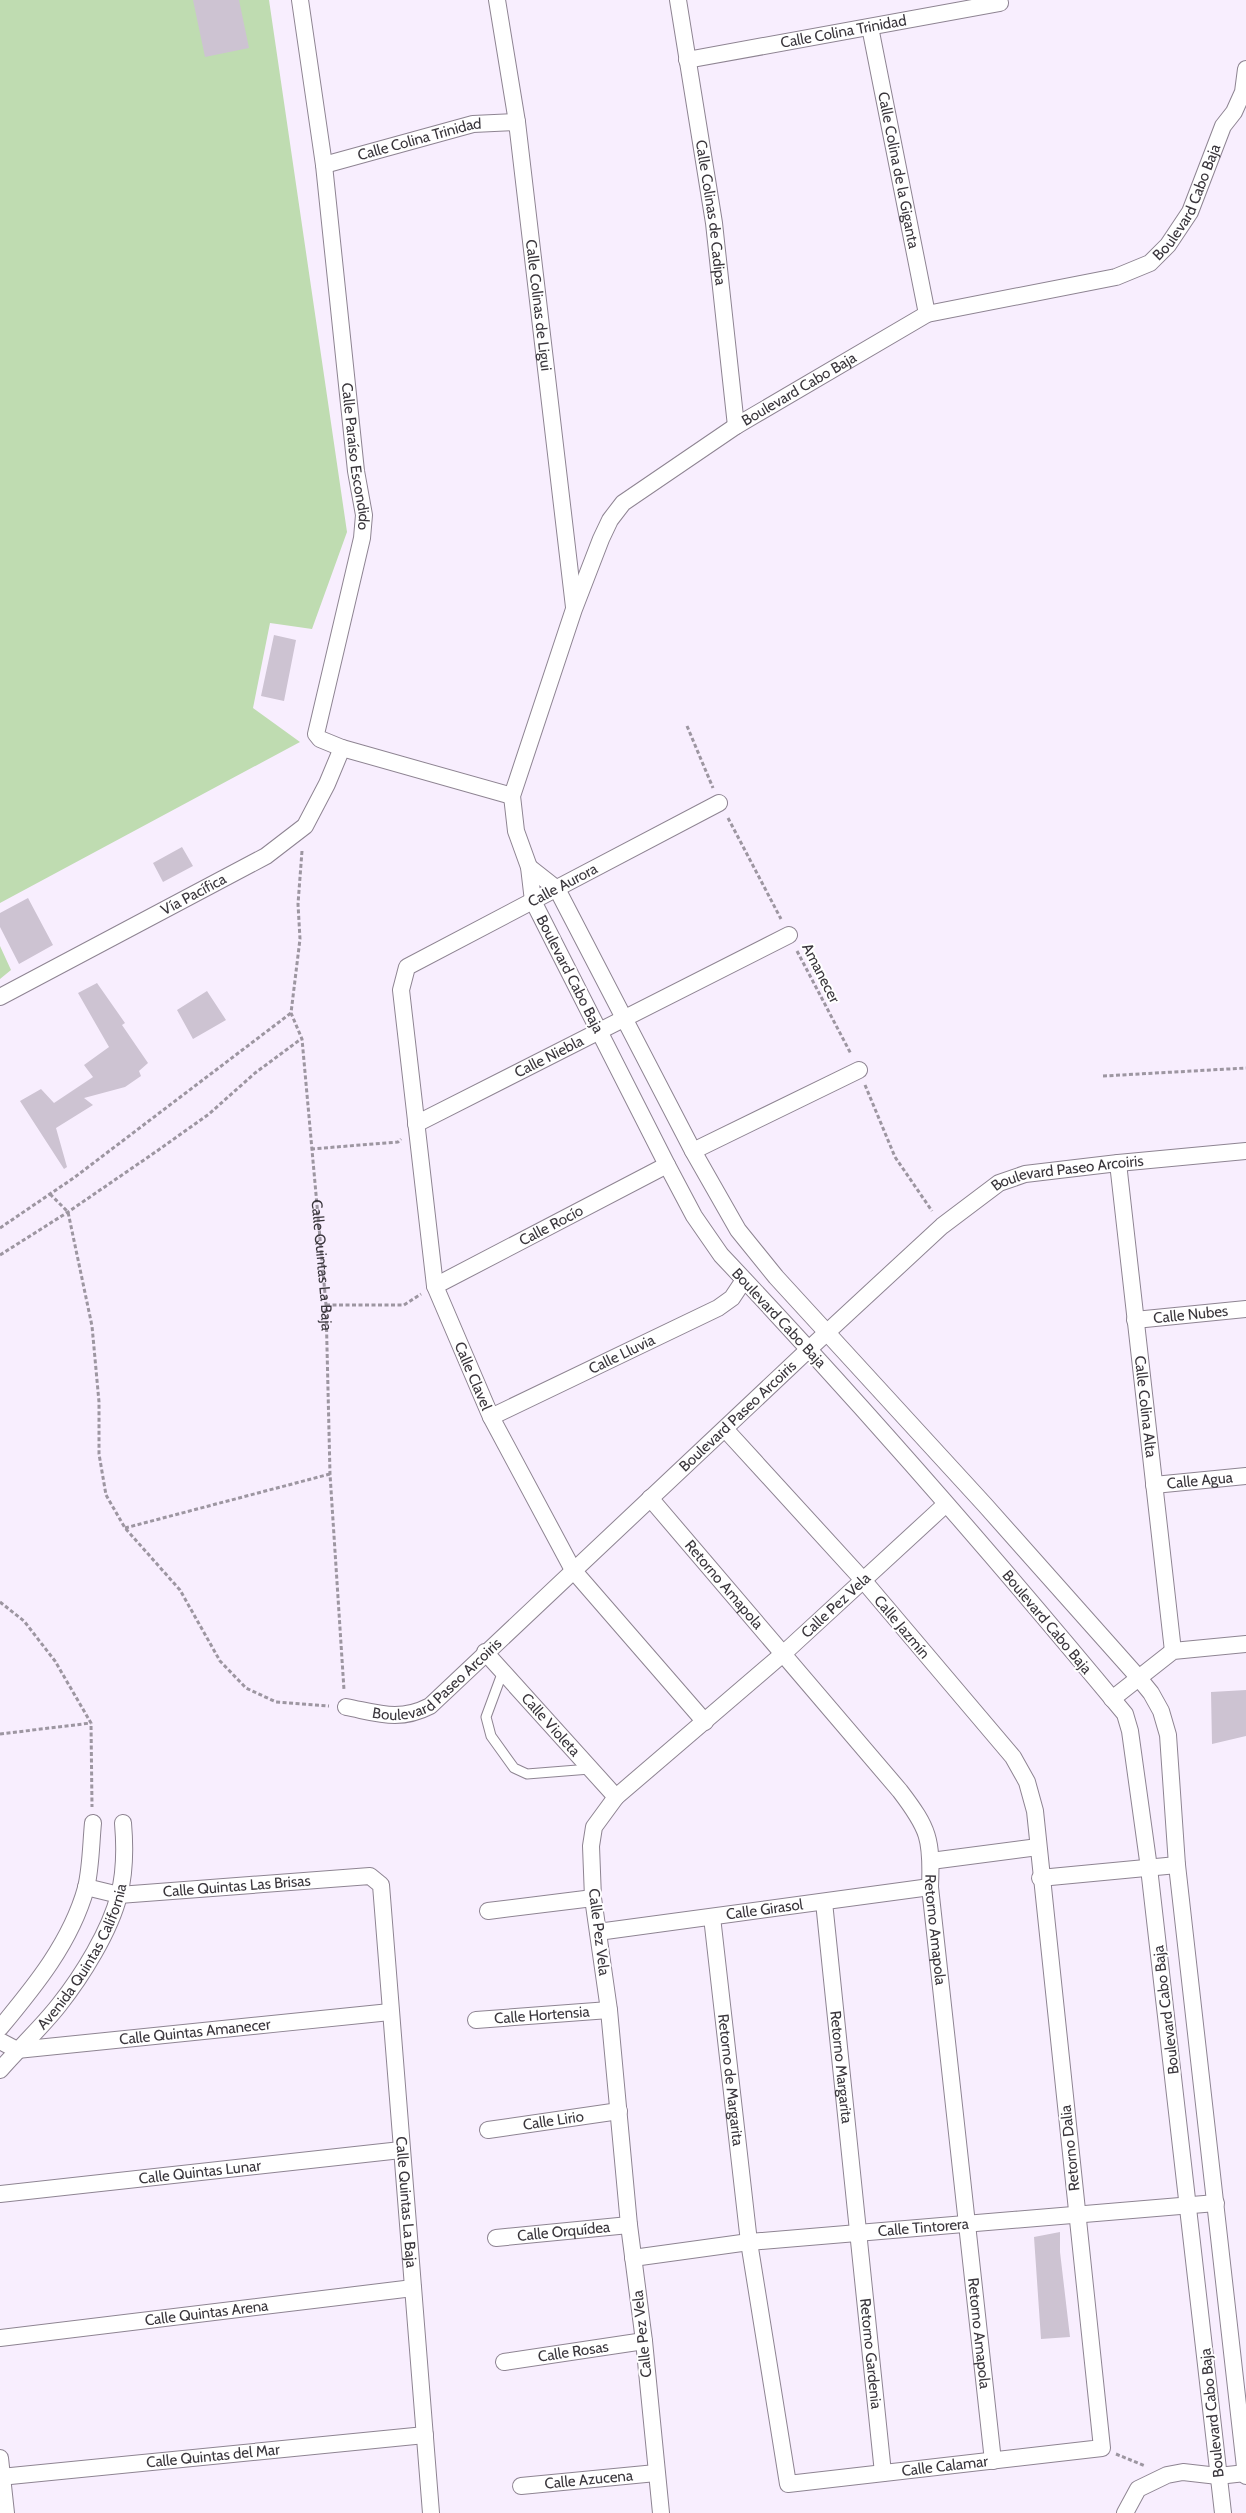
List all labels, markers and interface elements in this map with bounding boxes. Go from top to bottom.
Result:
street label: Calle Colina Trinidad [779,11,908,52]
street label: Calle Colina de la Giganta [874,90,923,251]
street label: Calle Colina Trinidad [356,115,482,164]
street label: Calle Colinas de Cadipa [692,138,730,287]
street label: Boulevard Cabo Baja [1149,141,1225,264]
street label: Calle Colinas de Ligui [522,238,555,372]
street label: Boulevard Cabo Baja [738,348,860,430]
street label: Calle Paraíso Escondido [338,382,373,531]
street label: Calle Aurora [525,859,601,911]
street label: Vía Pacífica [158,869,230,919]
street label: Boulevard Cabo Baja [533,912,608,1037]
street label: Amanecer [798,940,844,1006]
street label: Calle Niebla [511,1031,587,1082]
street label: Boulevard Paseo Arcoiris [988,1152,1144,1195]
street label: Calle Quintas La Baja [308,1199,336,1332]
street label: Calle Rocío [516,1201,586,1250]
street label: Boulevard Cabo Baja [728,1264,830,1372]
street label: Calle Nubes [1152,1302,1229,1327]
street label: Calle Lluvia [586,1330,658,1378]
street label: Calle Clavel [451,1339,496,1413]
street label: Calle Colina Alta [1131,1355,1160,1459]
street label: Boulevard Paseo Arcoiris [675,1357,800,1476]
street label: Calle Agua [1166,1468,1234,1493]
street label: Retorno Amapola [681,1536,768,1634]
street label: Boulevard Cabo Baja [998,1566,1096,1678]
street label: Calle Pez Vela [797,1568,875,1642]
street label: Calle Jazmín [870,1592,934,1662]
street label: Boulevard Paseo Arcoiris [371,1634,505,1724]
street label: Calle Violeta [517,1689,584,1761]
street label: Calle Quintas Las Brisas [162,1872,311,1901]
street label: Retorno Amapola [921,1874,950,1987]
street label: Avenida Quintas California [33,1881,130,2033]
street label: Calle Pez Vela [585,1887,613,1977]
street label: Calle Girasol [725,1895,805,1924]
street label: Boulevard Cabo Baja [1149,1944,1183,2076]
street label: Calle Hortensia [493,2002,591,2028]
street label: Retorno Margarita [826,2010,856,2125]
street label: Retorno de Margarita [714,2013,747,2148]
street label: Calle Quintas Amanecer [118,2015,272,2049]
street label: Retorno Dalia [1056,2103,1083,2192]
street label: Calle Lirio [522,2107,585,2134]
street label: Calle Quintas La Baja [392,2136,421,2269]
street label: Calle Quintas Lunar [138,2156,262,2188]
street label: Calle Tintorera [877,2215,970,2240]
street label: Calle Orquídea [516,2218,612,2245]
street label: Retorno Amapola [964,2277,994,2390]
street label: Calle Pez Vela [628,2289,656,2379]
street label: Calle Quintas Arena [144,2297,270,2329]
street label: Retorno Gardenia [856,2297,885,2411]
street label: Calle Rosas [537,2337,610,2366]
street label: Boulevard Cabo Baja [1196,2347,1228,2478]
street label: Calle Quintas del Mar [145,2440,281,2472]
street label: Calle Calamar [901,2452,989,2480]
street label: Calle Azucena [544,2466,635,2493]

